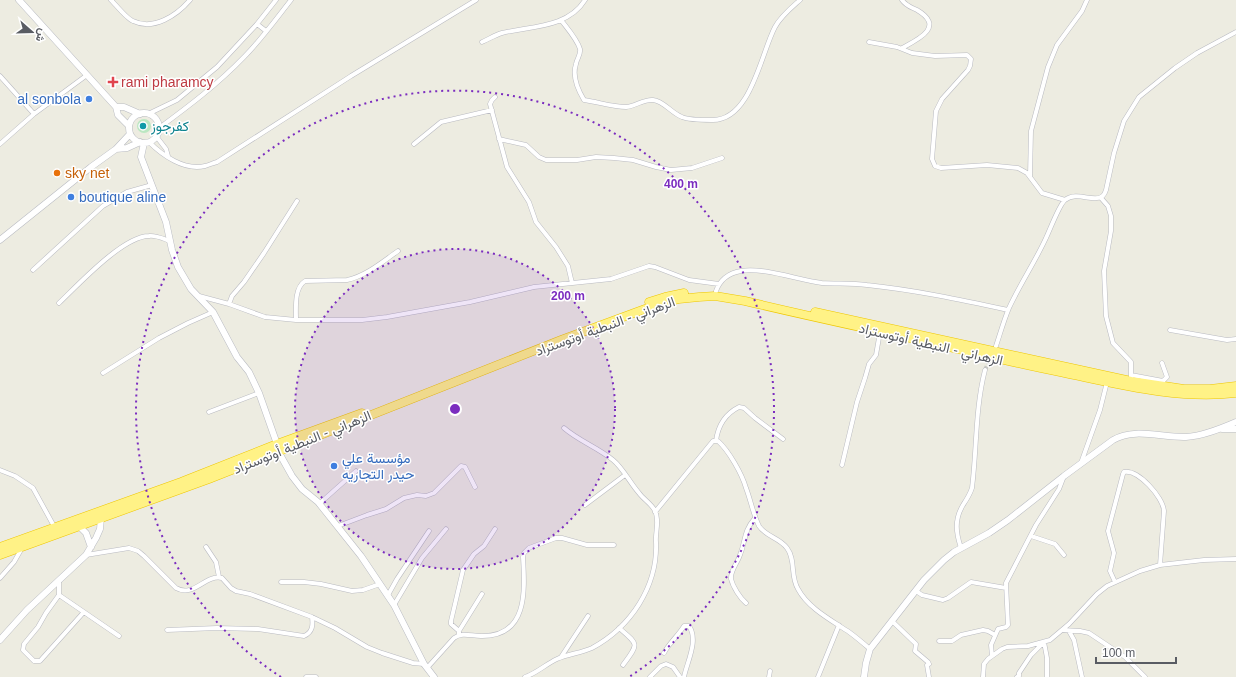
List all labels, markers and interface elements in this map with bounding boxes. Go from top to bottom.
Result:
north arrow [12,12,52,52]
text: ش [33,27,49,44]
place label: rami pharamcy [121,74,214,90]
marker: rami pharamcy [108,77,118,87]
place label: al sonbola [17,91,81,107]
marker: al sonbola [84,94,94,104]
place label: كفرجوز [150,118,189,135]
marker: كفرجوز [138,121,148,131]
place label: sky net [65,165,109,181]
marker: sky net [52,168,62,178]
text: 400 m [664,177,698,191]
place label: boutique aline [79,189,166,205]
marker: boutique aline [66,192,76,202]
text: 200 m [551,289,585,303]
street label: الزهراني - النبطية أوتوستراد [533,293,678,363]
street label: الزهراني - النبطية أوتوستراد [856,320,1005,372]
centre of rings [448,402,462,416]
street label: الزهراني - النبطية أوتوستراد [231,407,375,481]
place label: مؤسسة علي حيدر التجاريه [342,450,415,483]
marker: مؤسسة علي حيدر التجاريه [329,461,339,471]
scale bar [1096,639,1176,665]
text: 100 m [1102,646,1135,660]

